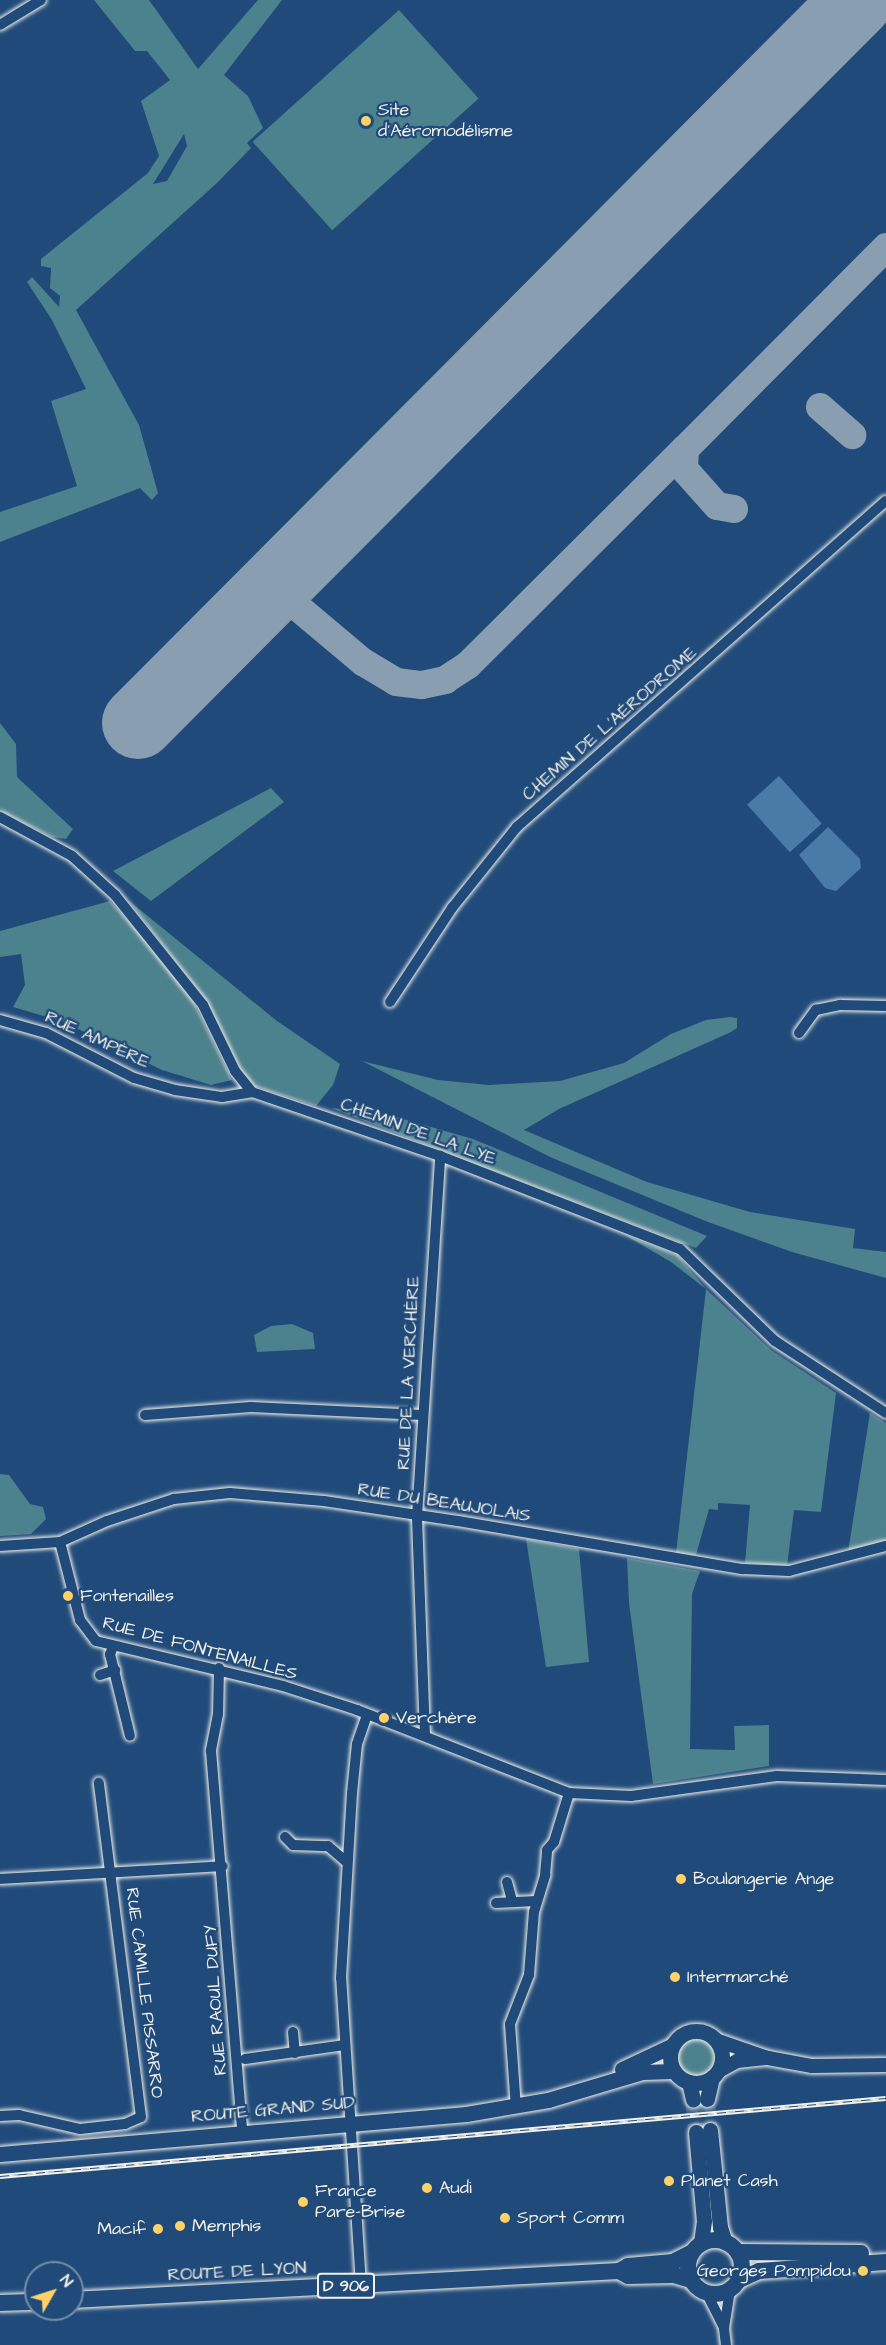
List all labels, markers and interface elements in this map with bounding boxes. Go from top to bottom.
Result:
place label: Site d'Aéromodélisme [378,100,513,142]
marker: Site d'Aéromodélisme [359,114,373,128]
street label: CHEMIN DE L'AÉRODROME [518,642,702,806]
street label: RUE AMPÈRE [41,1006,153,1074]
street label: CHEMIN DE LA LYE [337,1094,499,1170]
street label: RUE DE LA VERCHÈRE [393,1276,425,1470]
street label: RUE DU BEAUJOLAIS [356,1479,532,1527]
place label: Fontenailles [80,1585,174,1607]
marker: Fontenailles [61,1589,75,1603]
street label: RUE DE FONTENAILLES [100,1613,300,1685]
place label: Verchère [396,1707,477,1729]
marker: Verchère [377,1711,391,1725]
place label: Boulangerie Ange [693,1868,834,1890]
marker: Boulangerie Ange [674,1872,688,1886]
street label: RUE CAMILLE PISSARRO [120,1886,168,2100]
street label: RUE RAOUL DUFY [200,1924,232,2076]
place label: Intermarché [687,1966,789,1988]
marker: Intermarché [668,1970,682,1984]
street label: ROUTE GRAND SUD [190,2092,356,2128]
place label: Planet Cash [681,2170,778,2192]
marker: Planet Cash [662,2174,676,2188]
place label: Audi [439,2177,472,2199]
place label: France Pare-Brise [315,2181,405,2224]
marker: Audi [420,2181,434,2195]
marker: France Pare-Brise [296,2195,310,2209]
place label: Sport Comm [517,2207,624,2229]
marker: Sport Comm [498,2211,512,2225]
place label: Memphis [192,2215,261,2237]
place label: Macif [97,2218,146,2240]
marker: Memphis [173,2219,187,2233]
marker: Macif [151,2222,165,2236]
street label: ROUTE DE LYON [167,2258,307,2286]
place label: Georges Pompidou [697,2260,851,2282]
north arrow [24,2261,84,2321]
marker: Georges Pompidou [856,2264,870,2278]
text: N [55,2270,78,2292]
road number: D 906 [316,2273,376,2299]

